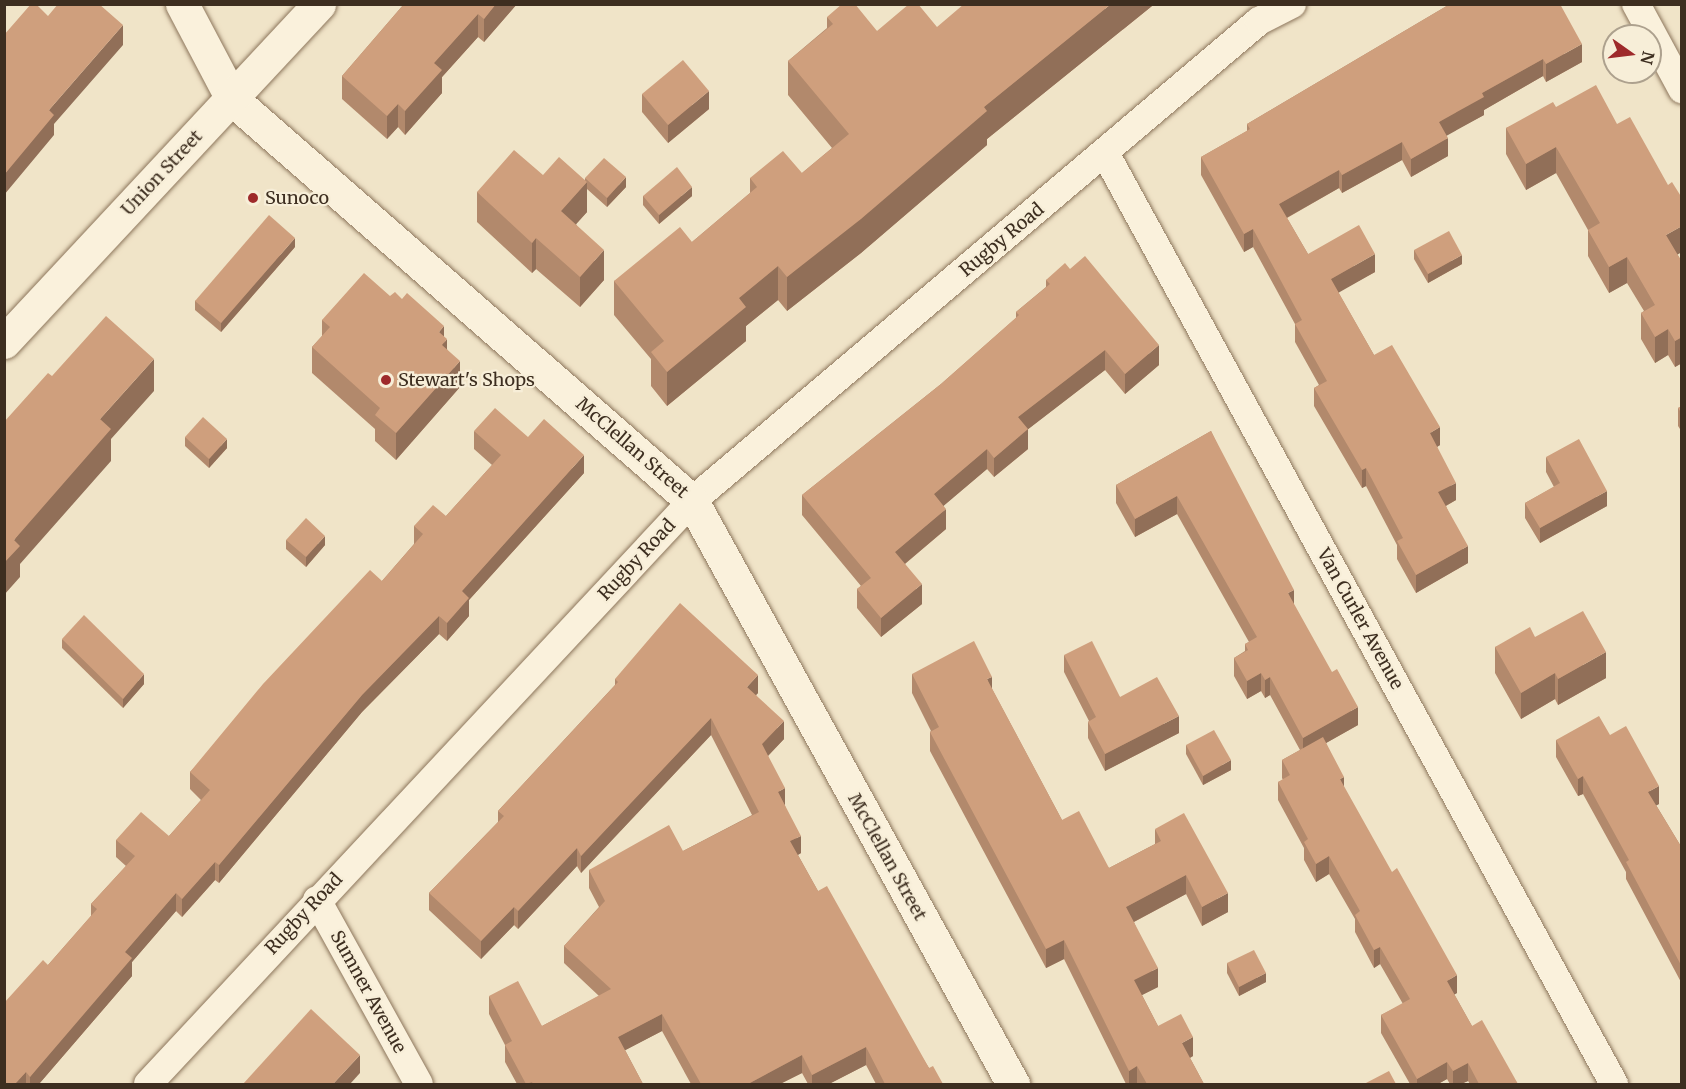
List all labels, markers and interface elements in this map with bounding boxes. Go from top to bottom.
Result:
north arrow [1602,24,1662,84]
text: N [1636,49,1659,66]
street label: Union Street [117,126,207,220]
place label: Sunoco [265,187,329,209]
marker: Sunoco [246,191,260,205]
street label: Rugby Road [956,199,1048,281]
place label: Stewart's Shops [398,369,535,391]
marker: Stewart's Shops [379,373,393,387]
street label: McClellan Street [571,393,693,503]
street label: Rugby Road [594,515,680,605]
street label: Van Curler Avenue [1312,545,1408,693]
street label: McClellan Street [843,790,931,924]
street label: Rugby Road [261,869,347,959]
street label: Sumner Avenue [325,927,411,1057]

